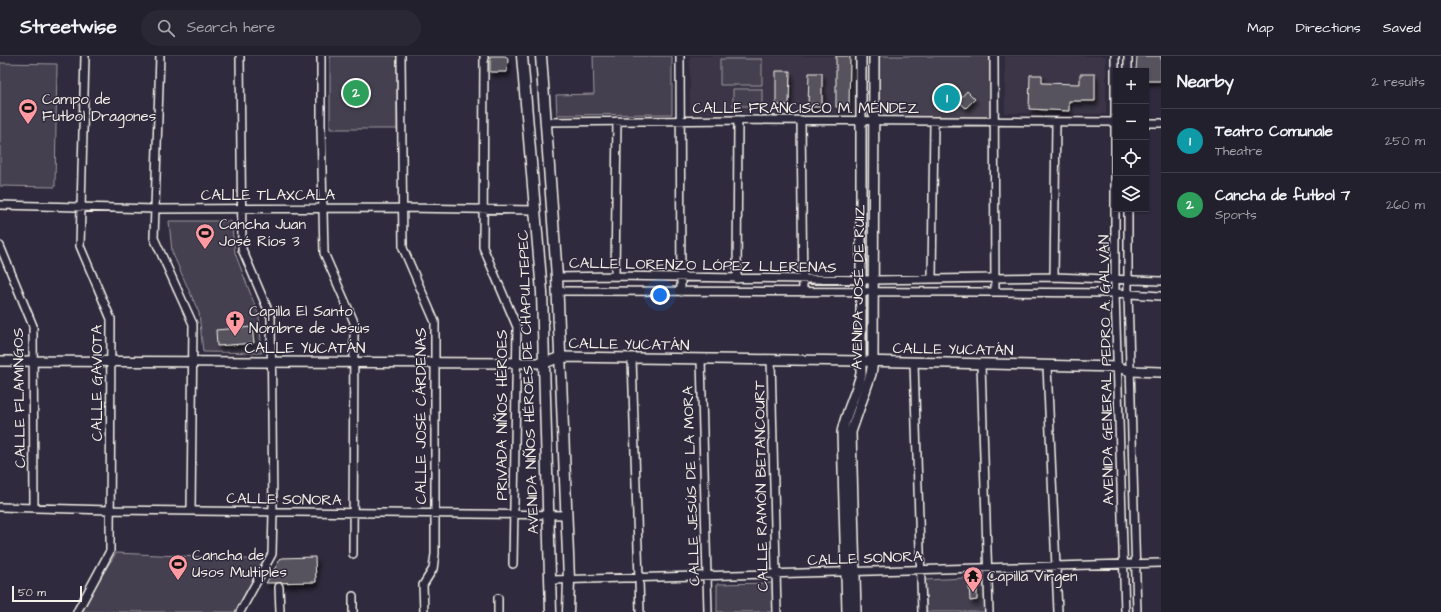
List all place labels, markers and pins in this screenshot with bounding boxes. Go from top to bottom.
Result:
pin: 2 [343,78,369,108]
pin: 1 [934,83,960,113]
place label: Campo de Futbol Dragones [42,89,157,128]
sports icon: Campo de Futbol Dragones [17,97,39,125]
place label: Cancha Juan José Ríos 3 [219,214,306,252]
sports icon: Cancha Juan José Ríos 3 [194,222,216,250]
place label: Capilla El Santo Nombre de Jesús [249,301,370,339]
church icon: Capilla El Santo Nombre de Jesús [224,309,246,337]
place label: Cancha de Usos Multiples [192,545,287,583]
sports icon: Cancha de Usos Multiples [167,553,189,581]
temple icon: Capilla Virgen [962,565,984,593]
place label: Capilla Virgen [987,566,1078,588]

